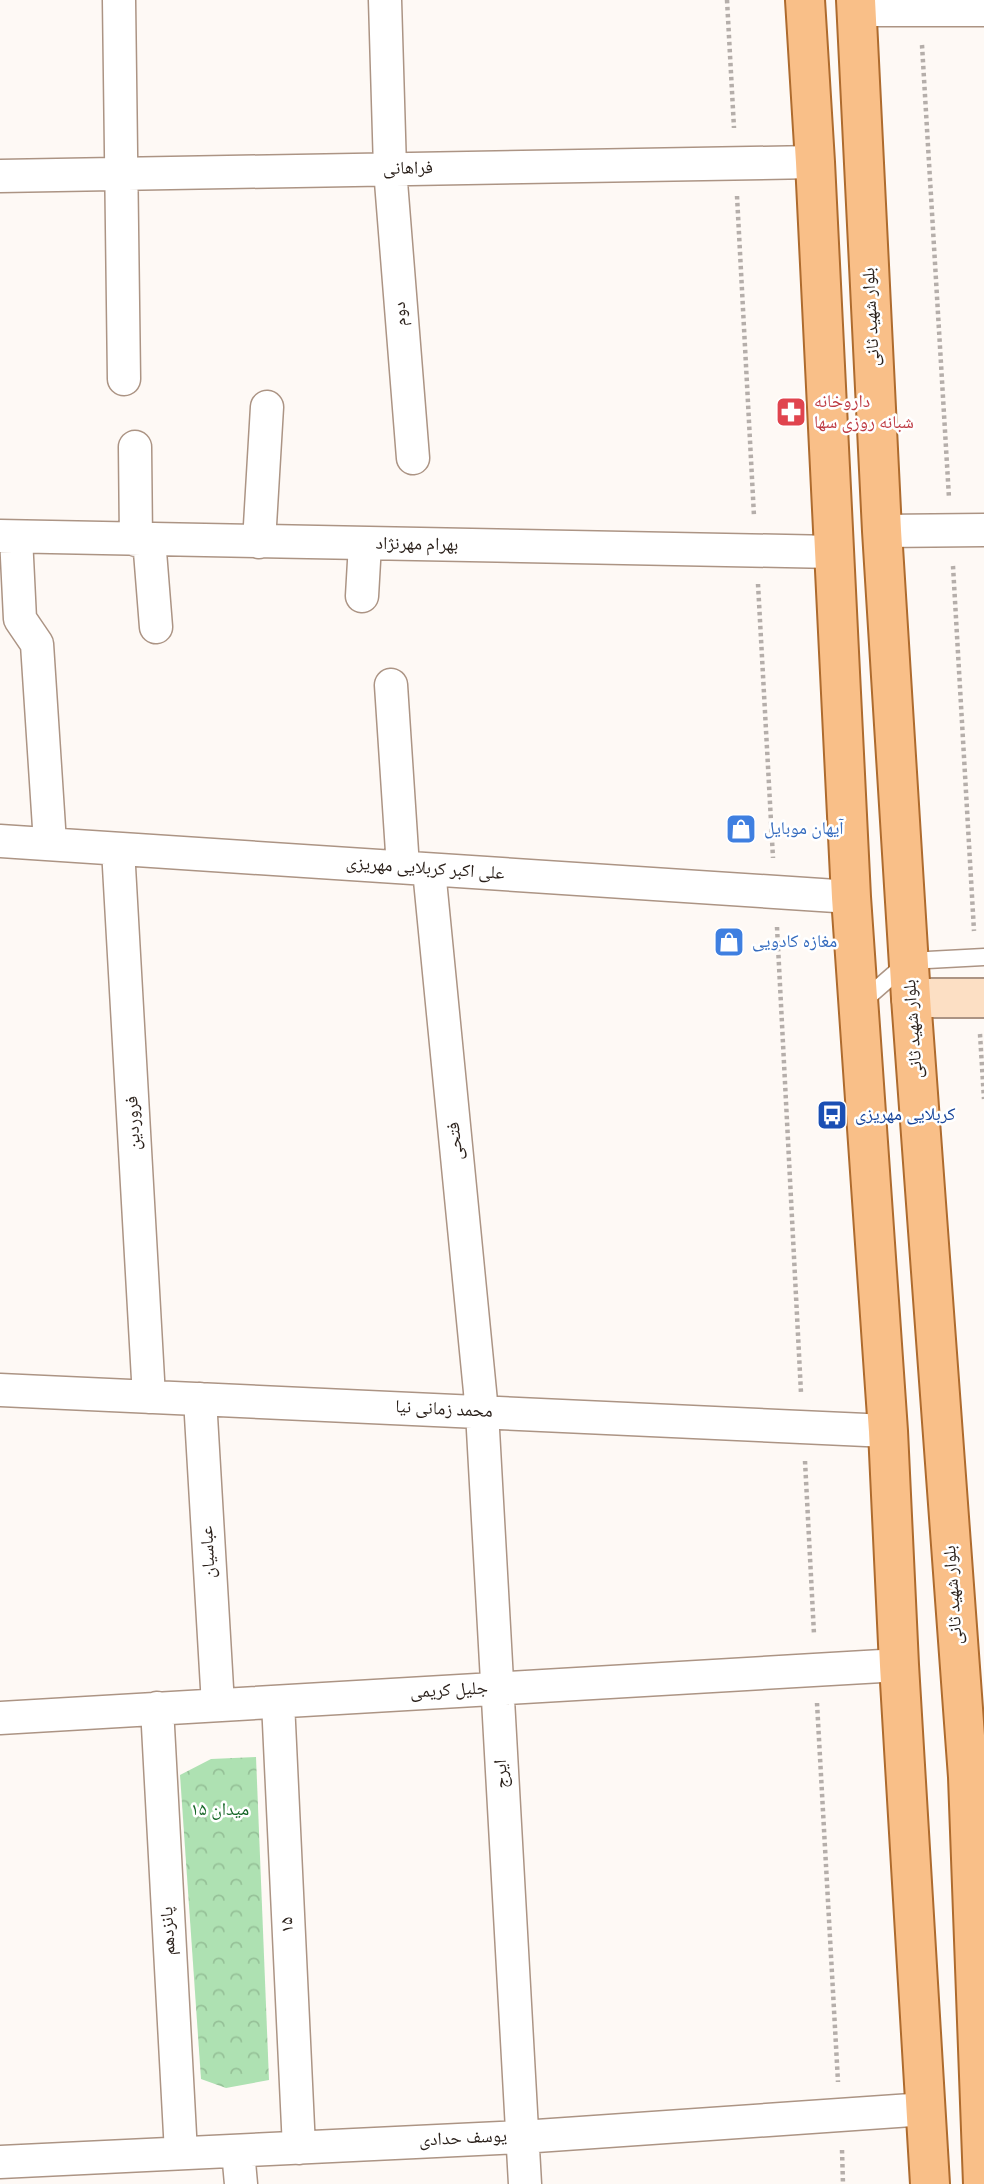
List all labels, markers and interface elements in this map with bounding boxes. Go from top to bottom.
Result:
street label: فراهانی [383,157,433,181]
street label: بلوار شهید ثانی [858,267,886,367]
street label: دوم [389,301,413,327]
place label: داروخانه شبانه روزی سها [814,391,914,435]
pharmacy icon: داروخانه شبانه روزی سها [774,395,808,429]
street label: بهرام مهرنژاد [375,533,459,557]
shop icon: آیهان موبایل [724,812,758,846]
place label: آیهان موبایل [764,818,844,841]
street label: علی اکبر کربلایی مهریزی [345,852,505,886]
shop icon: مغازه کادویی [712,925,746,959]
place label: مغازه کادویی [752,931,837,954]
street label: بلوار شهید ثانی [899,979,929,1079]
street label: فروردین [121,1095,147,1151]
bus stop icon: کربلایی مهریزی [815,1098,849,1132]
place label: کربلایی مهریزی [855,1104,956,1127]
street label: فتحی [443,1121,469,1161]
street label: محمد زمانی نیا [395,1396,493,1424]
street label: عباسیان [196,1525,222,1579]
street label: بلوار شهید ثانی [939,1545,969,1645]
street label: جلیل کریمی [409,1677,489,1705]
street label: ایرج [490,1759,514,1789]
park label: میدان ۱۵ [191,1799,249,1822]
street label: پانزدهم [156,1906,182,1956]
street label: ۱۵ [276,1916,300,1934]
street label: یوسف حدادی [418,2125,508,2153]

